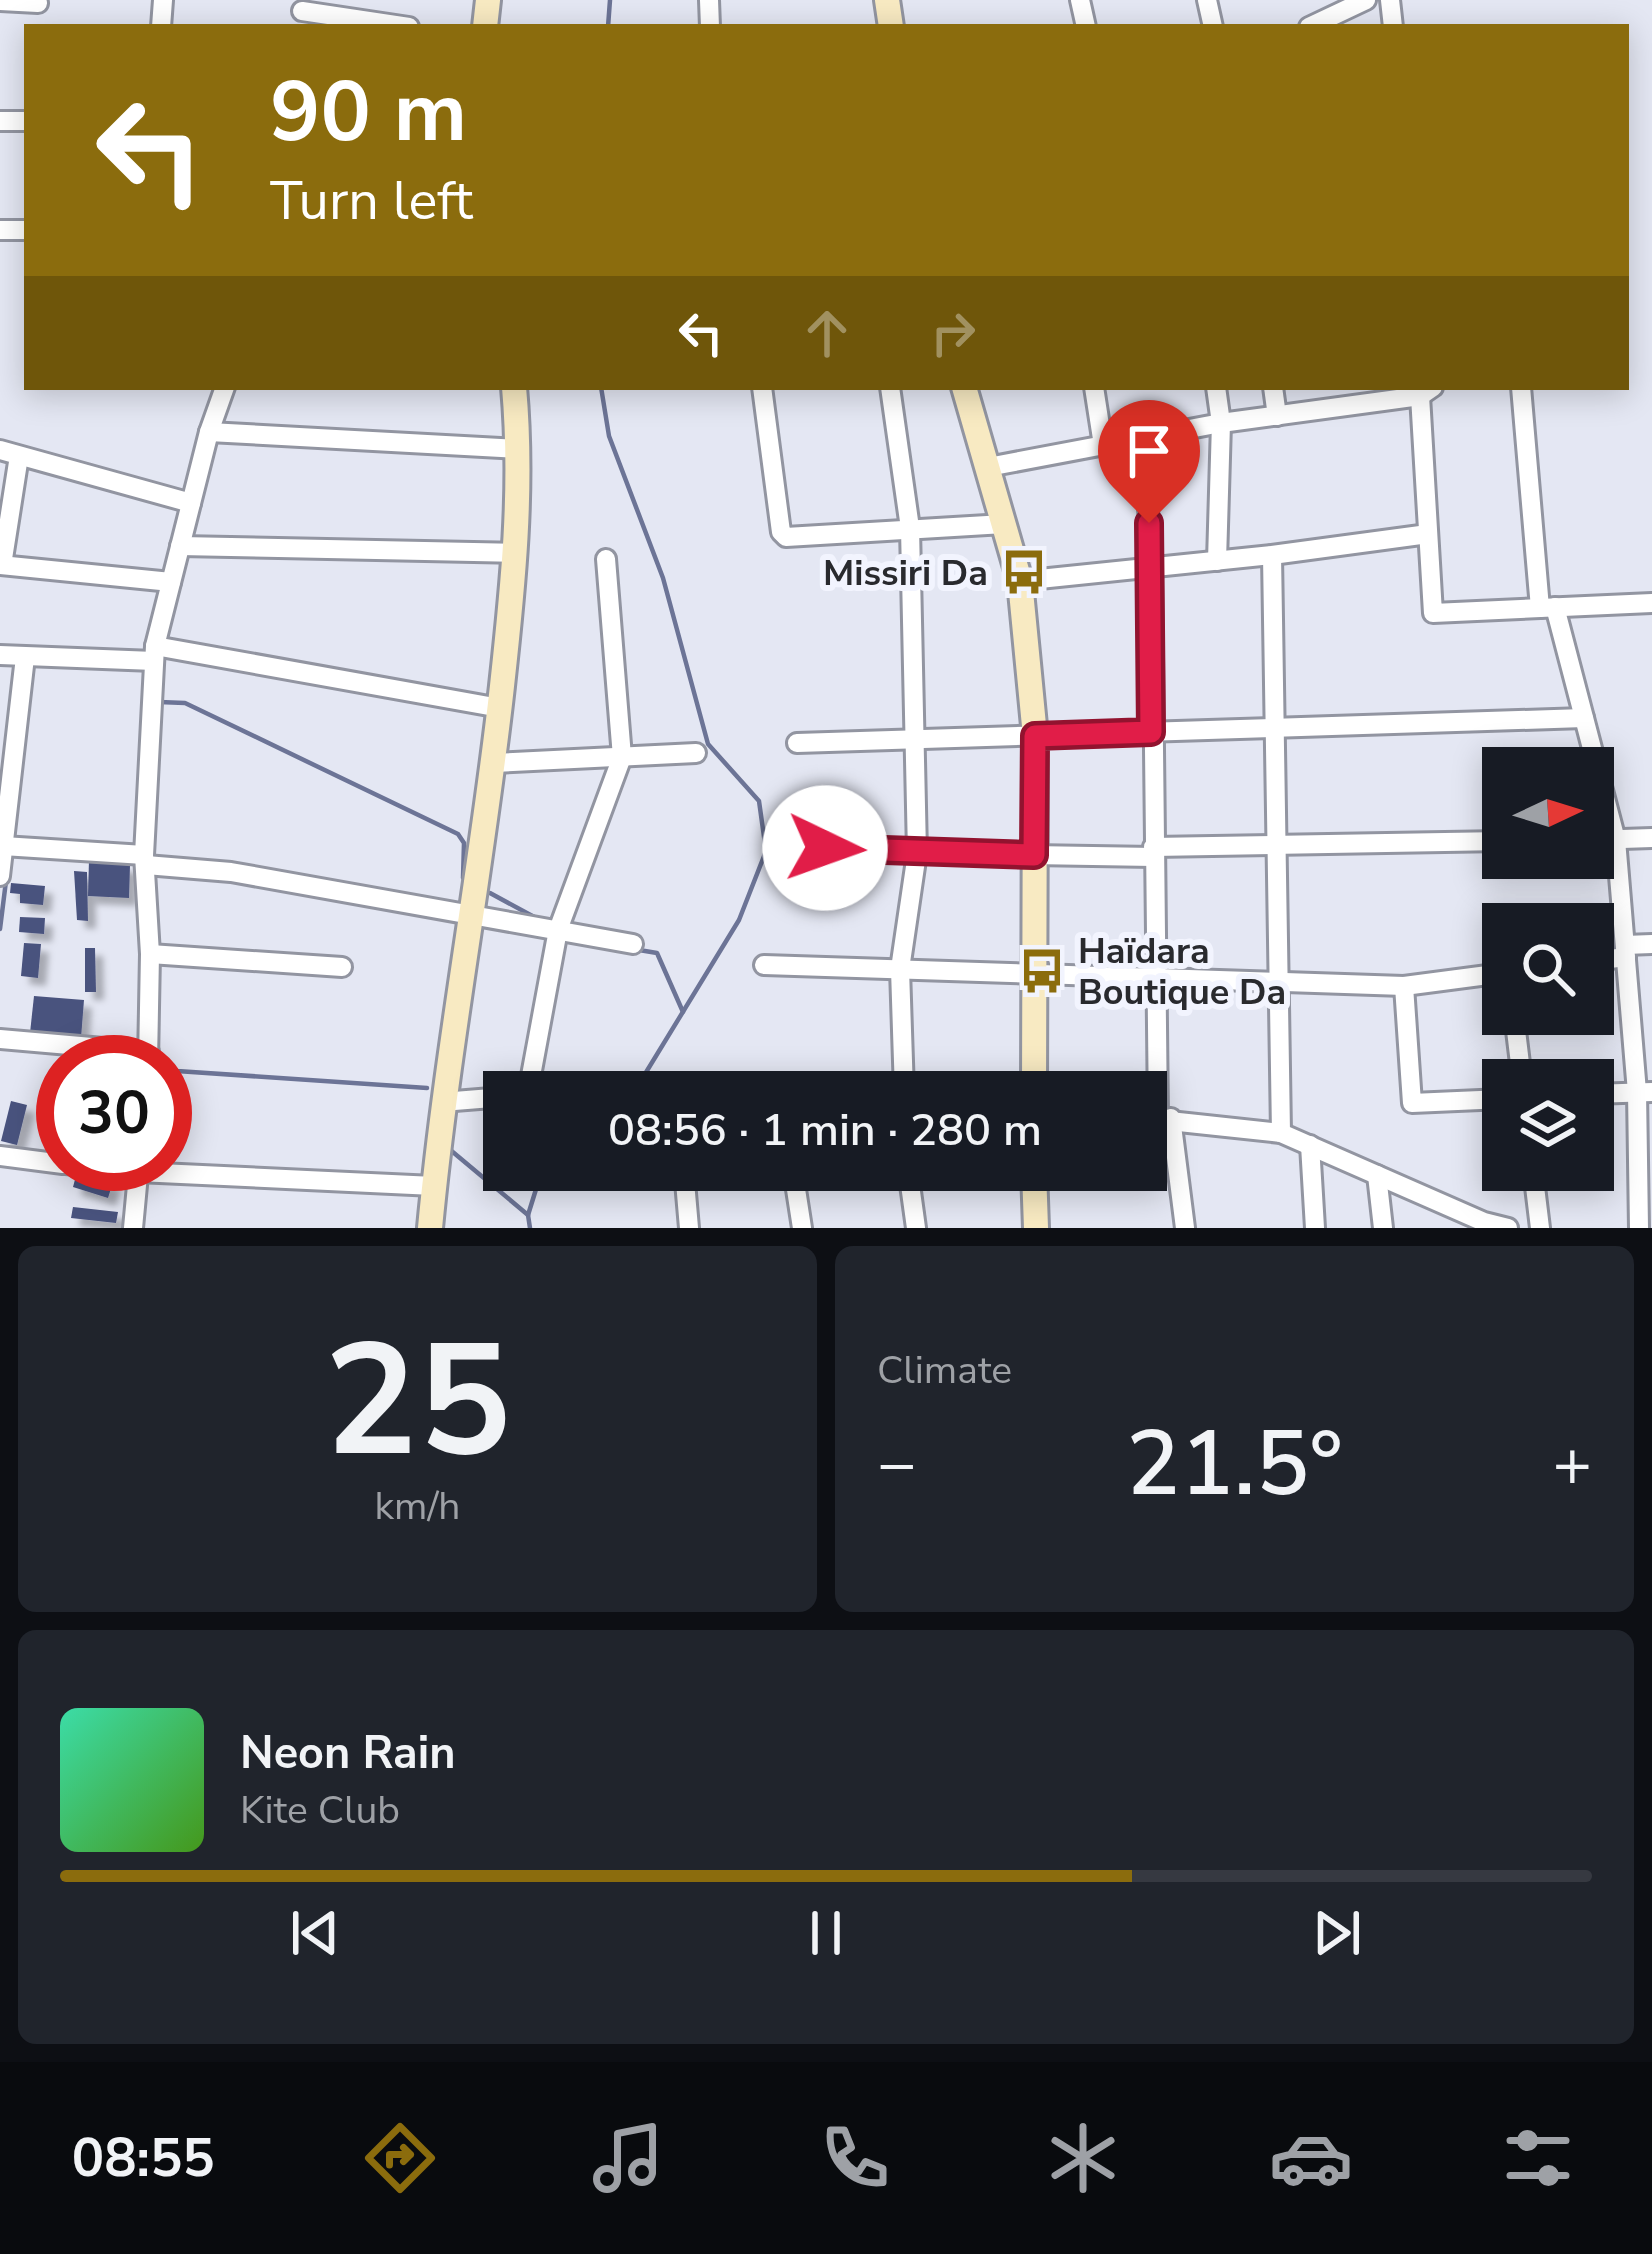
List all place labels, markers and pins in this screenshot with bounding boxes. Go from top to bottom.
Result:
pin [1098,400,1200,523]
bus stop icon: Missiri Da [999,547,1049,597]
place label: Missiri Da [823,549,988,598]
place label: Haïdara Boutique Da [1078,927,1286,1017]
bus stop icon: Haïdara Boutique Da [1017,946,1067,996]

